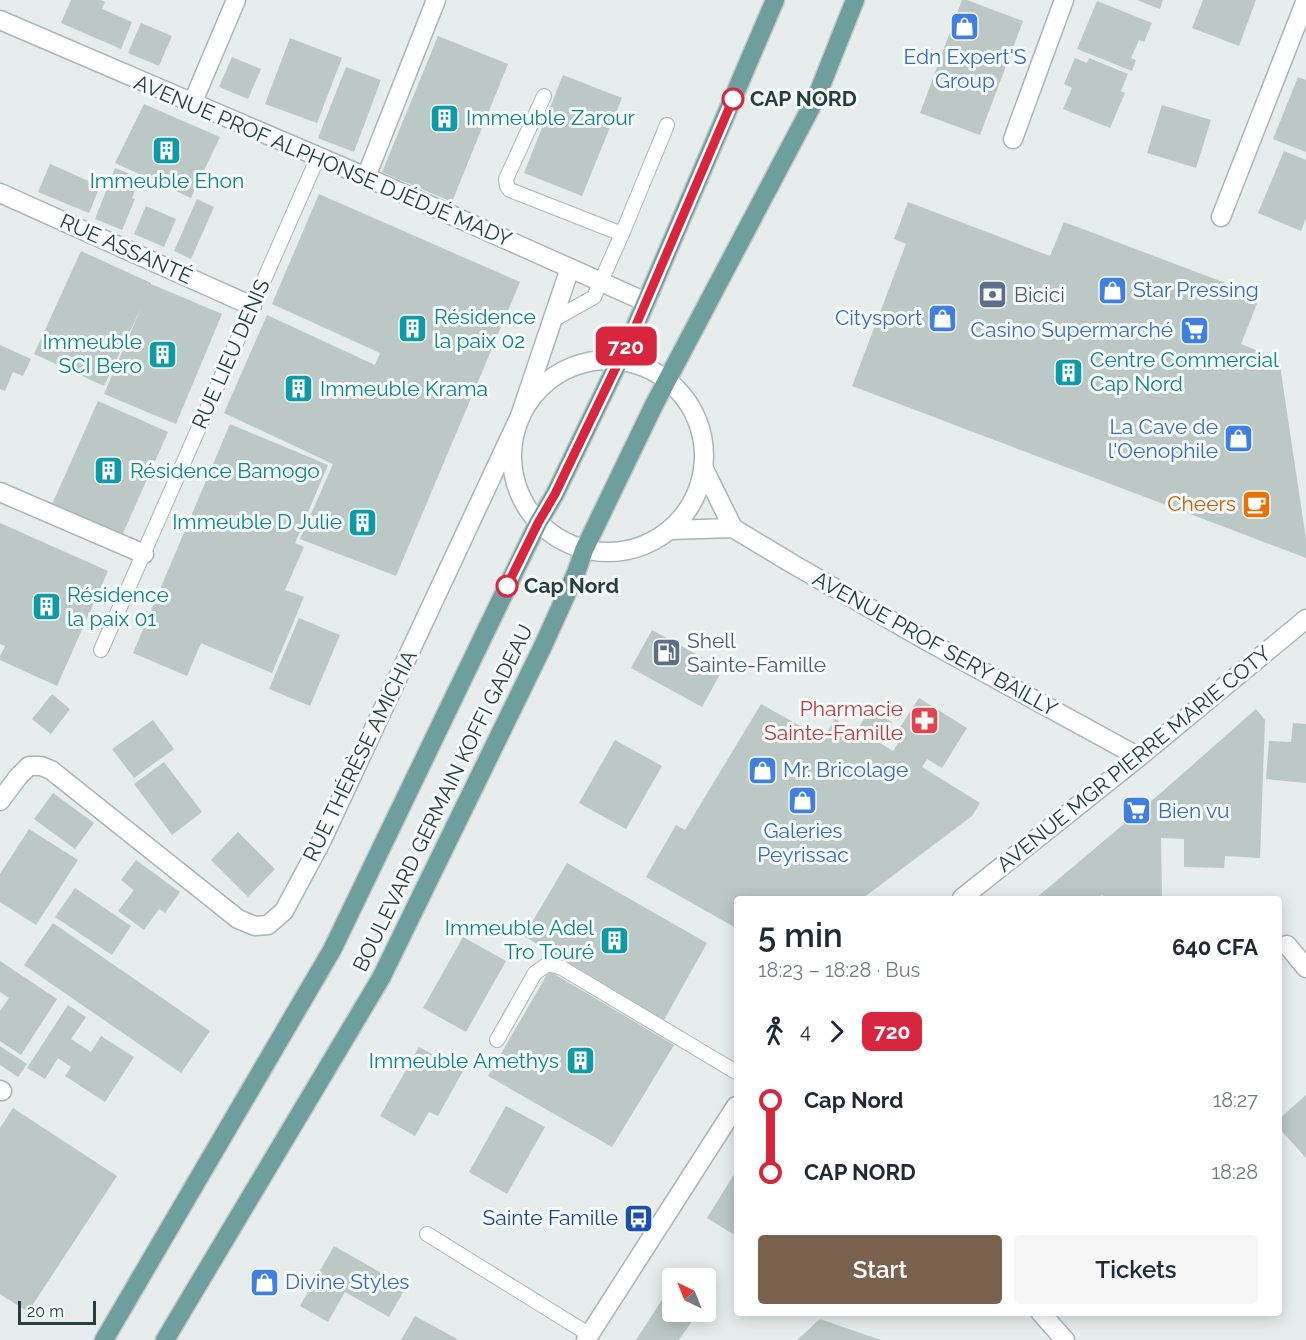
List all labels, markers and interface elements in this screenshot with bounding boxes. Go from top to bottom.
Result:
shop icon: Edn Expert'S Group [949,10,981,42]
place label: Edn Expert'S Group [903,44,1027,93]
street label: AVENUE PROF ALPHONSE DJÉDJÉ MADY [131,69,516,252]
place label: CAP NORD [750,86,857,111]
marker: CAP NORD [722,88,744,110]
building icon: Immeuble Zarour [429,102,461,134]
place label: Immeuble Zarour [466,105,636,130]
building icon: Immeuble Ehon [151,134,183,166]
place label: Immeuble Ehon [90,168,244,193]
street label: RUE ASSANTÉ [56,208,196,289]
shop icon: Star Pressing [1096,274,1128,306]
street label: RUE LIEU DENIS [186,275,275,432]
place label: Star Pressing [1133,277,1259,302]
bank icon: Bicici [977,279,1009,311]
place label: Bicici [1014,282,1065,307]
shop icon: Citysport [927,302,959,334]
place label: Résidence la paix 02 [434,304,536,353]
place label: Citysport [835,305,922,330]
building icon: Résidence la paix 02 [397,313,429,345]
supermarket icon: Casino Supermarché [1178,314,1210,346]
place label: Casino Supermarché [971,317,1173,342]
line badge: 720 [592,326,660,366]
place label: Immeuble SCI Bero [42,329,142,378]
text: 720 [608,334,644,359]
building icon: Immeuble SCI Bero [147,338,179,370]
place label: Centre Commercial Cap Nord [1090,347,1279,396]
building icon: Centre Commercial Cap Nord [1053,356,1085,388]
building icon: Immeuble Krama [283,373,315,405]
place label: Immeuble Krama [320,376,488,401]
place label: La Cave de l'Oenophile [1108,414,1218,463]
shop icon: La Cave de l'Oenophile [1223,423,1255,455]
building icon: Résidence Bamogo [93,455,125,487]
place label: Résidence Bamogo [130,458,320,483]
cafe icon: Cheers [1241,488,1273,520]
place label: Cheers [1167,491,1236,516]
building icon: Immeuble D Julie [347,506,379,538]
place label: Immeuble D Julie [172,509,342,534]
street label: AVENUE PROF SERY BAILLY [809,566,1062,722]
place label: Cap Nord [524,573,619,598]
marker: Cap Nord [496,575,518,597]
place label: Résidence la paix 01 [67,582,169,631]
building icon: Résidence la paix 01 [30,591,62,623]
street label: BOULEVARD GERMAIN KOFFI GADEAU [347,620,538,975]
place label: Shell Sainte-Famille [687,628,826,677]
fuel station icon: Shell Sainte-Famille [650,637,682,669]
street label: AVENUE MGR PIERRE MARIE COTY [992,640,1276,877]
street label: RUE THÉRÈSE AMICHIA [297,646,422,866]
place label: Pharmacie Sainte-Famille [764,696,903,745]
pharmacy icon: Pharmacie Sainte-Famille [908,705,940,737]
shop icon: Mr. Bricolage [746,754,778,786]
place label: Mr. Bricolage [783,757,908,782]
shop icon: Galeries Peyrissac [787,784,819,816]
supermarket icon: Bien vu [1121,795,1153,827]
place label: Bien vu [1158,798,1230,823]
place label: Galeries Peyrissac [757,818,849,867]
place label: Immeuble Adel Tro Touré [445,915,594,964]
text: 5 min [758,916,843,955]
building icon: Immeuble Adel Tro Touré [599,924,631,956]
text: 640 CFA [1172,934,1258,960]
text: 18:23 – 18:28 · Bus [758,958,920,982]
icon: walk [758,1015,791,1048]
icon: forward [820,1015,853,1048]
text: 4 [800,1019,811,1043]
text: 720 [874,1019,910,1044]
building icon: Immeuble Amethys [564,1045,596,1077]
place label: Immeuble Amethys [369,1048,559,1073]
text: Cap Nord [804,1087,903,1113]
text: 18:27 [1213,1088,1258,1112]
text: CAP NORD [804,1159,916,1185]
text: 18:28 [1212,1160,1258,1184]
bus stop icon: Sainte Famille [623,1202,655,1234]
place label: Sainte Famille [482,1205,618,1230]
button: Start [758,1235,1002,1304]
button: Tickets [1014,1235,1258,1304]
shop icon: Divine Styles [248,1266,280,1298]
north arrow [662,1268,716,1322]
map controls [662,1268,716,1322]
place label: Divine Styles [285,1269,409,1294]
scale bar [18,1298,96,1326]
text: 20 m [27,1302,64,1321]

